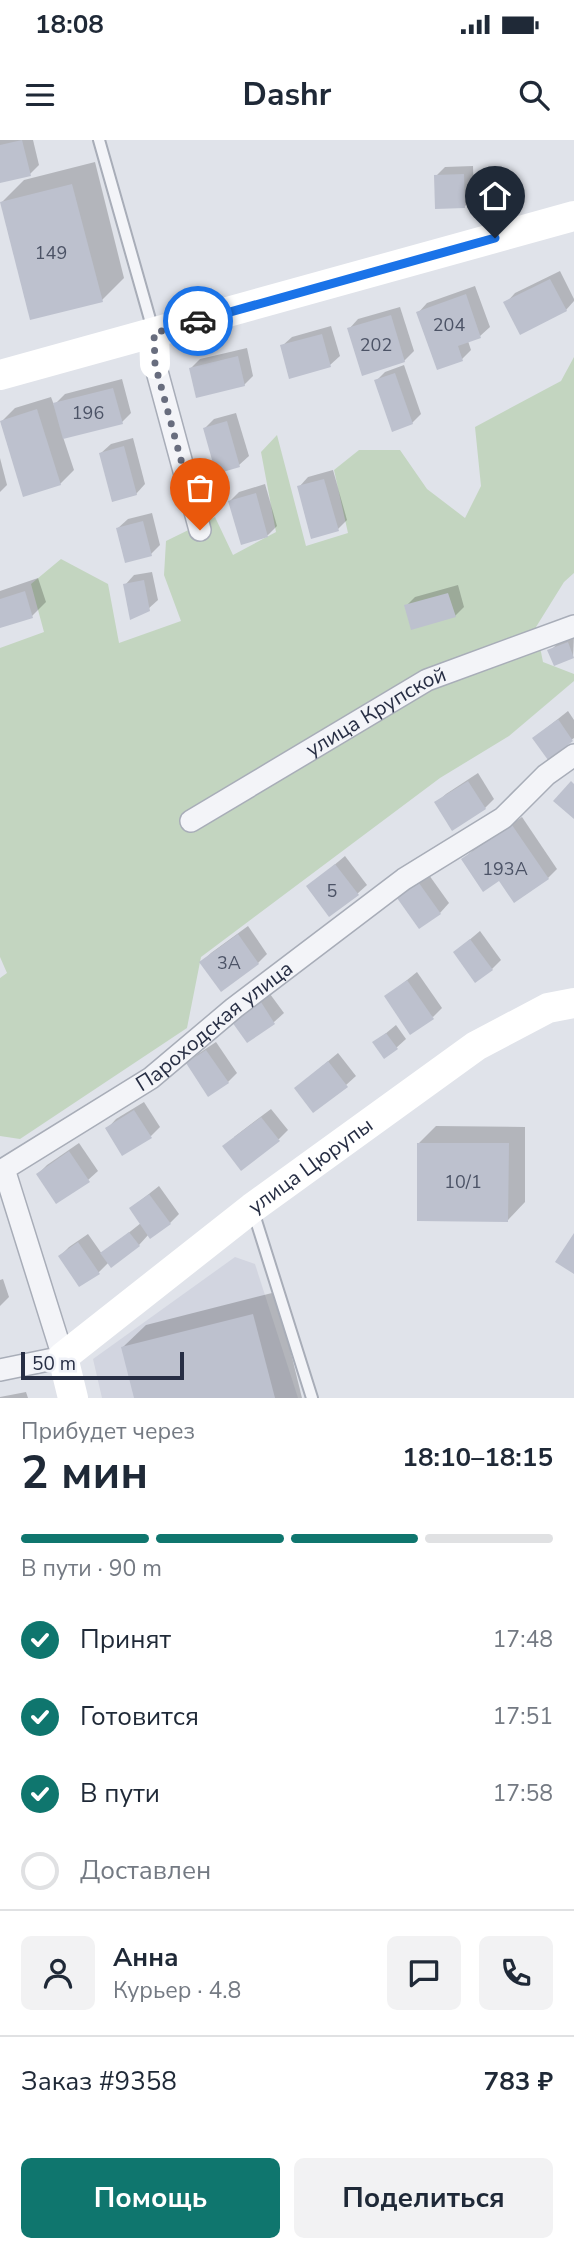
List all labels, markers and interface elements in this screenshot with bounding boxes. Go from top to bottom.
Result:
text: 18:08 [35,7,104,42]
text: Dashr [243,73,331,116]
icon: menu [21,76,59,114]
icon: search [515,76,553,114]
pin [465,166,525,238]
icon: home [476,177,514,215]
house number: 149 [35,241,67,265]
courier [163,286,233,356]
icon: car [179,302,217,340]
house number: 204 [433,313,465,337]
house number: 202 [360,333,392,357]
house number: 196 [72,401,104,425]
pin [170,458,230,530]
icon: bag [181,469,219,507]
street label: улица Крупской [300,660,450,763]
house number: 193А [482,857,528,881]
house number: 5 [327,879,337,903]
house number: 3А [217,951,241,975]
street label: Пароходская улица [131,954,299,1098]
street label: улица Цюрупы [242,1111,379,1220]
house number: 10/1 [444,1170,482,1194]
scale bar [21,1349,184,1381]
text: 50 m [32,1351,76,1377]
text: Прибудет через [21,1416,195,1447]
text: 18:10–18:15 [402,1440,553,1475]
text: 2 мин [21,1441,148,1504]
text: В пути · 90 m [21,1553,162,1584]
icon: check [21,1621,59,1659]
text: Принят [80,1622,171,1657]
text: 17:48 [493,1624,553,1655]
icon: check [21,1698,59,1736]
text: Готовится [80,1699,199,1734]
text: 17:51 [493,1701,553,1732]
icon: check [21,1775,59,1813]
text: В пути [80,1776,160,1811]
text: 17:58 [493,1778,553,1809]
text: Доставлен [80,1853,211,1888]
button: person [21,1936,95,2010]
button: chat [387,1936,461,2010]
button: phone [479,1936,553,2010]
text: Анна [113,1940,179,1975]
text: Курьер · 4.8 [113,1975,241,2006]
text: Заказ #9358 [21,2064,177,2099]
text: 783 ₽ [484,2064,553,2099]
button: Помощь [21,2158,280,2238]
button: Поделиться [294,2158,553,2238]

